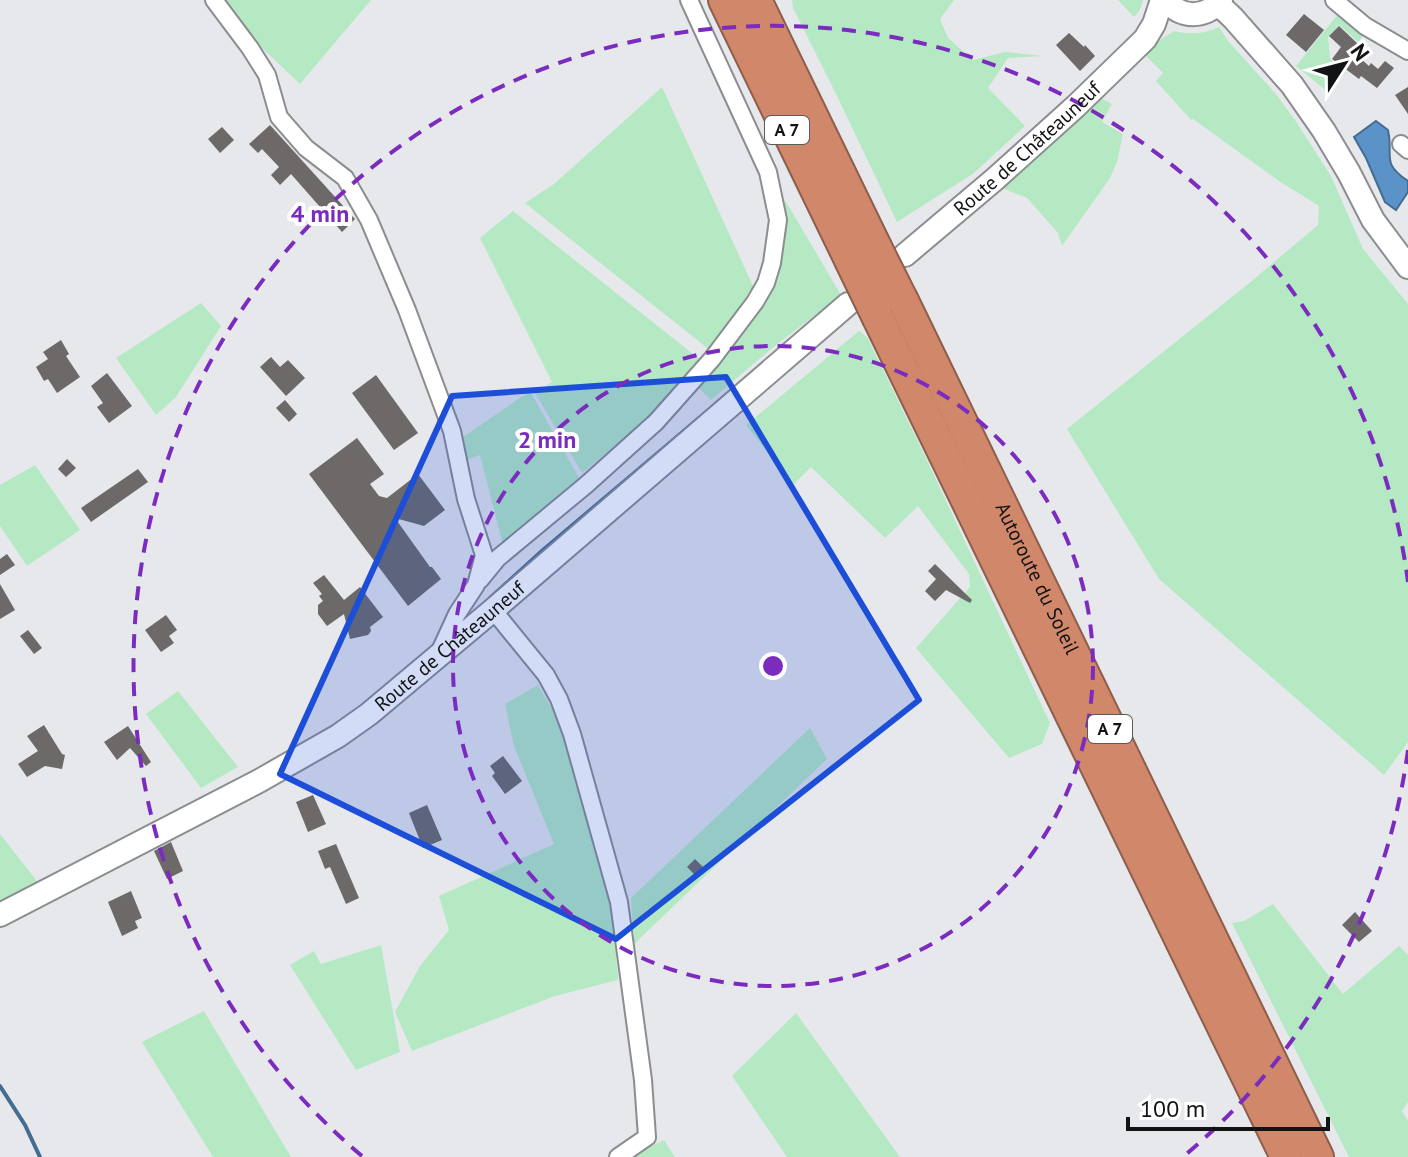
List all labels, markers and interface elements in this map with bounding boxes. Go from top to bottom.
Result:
north arrow [1304,24,1384,104]
text: N [1345,38,1376,66]
street label: Route de Châteauneuf [948,75,1107,221]
road number: A 7 [765,116,809,144]
text: 4 min [291,198,349,229]
text: 2 min [518,424,576,455]
street label: Autoroute du Soleil [990,498,1085,658]
street label: Route de Châteauneuf [369,574,532,717]
centre of rings [759,652,787,680]
road number: A 7 [1088,715,1132,743]
scale bar [1128,1081,1328,1131]
text: 100 m [1140,1093,1205,1124]

